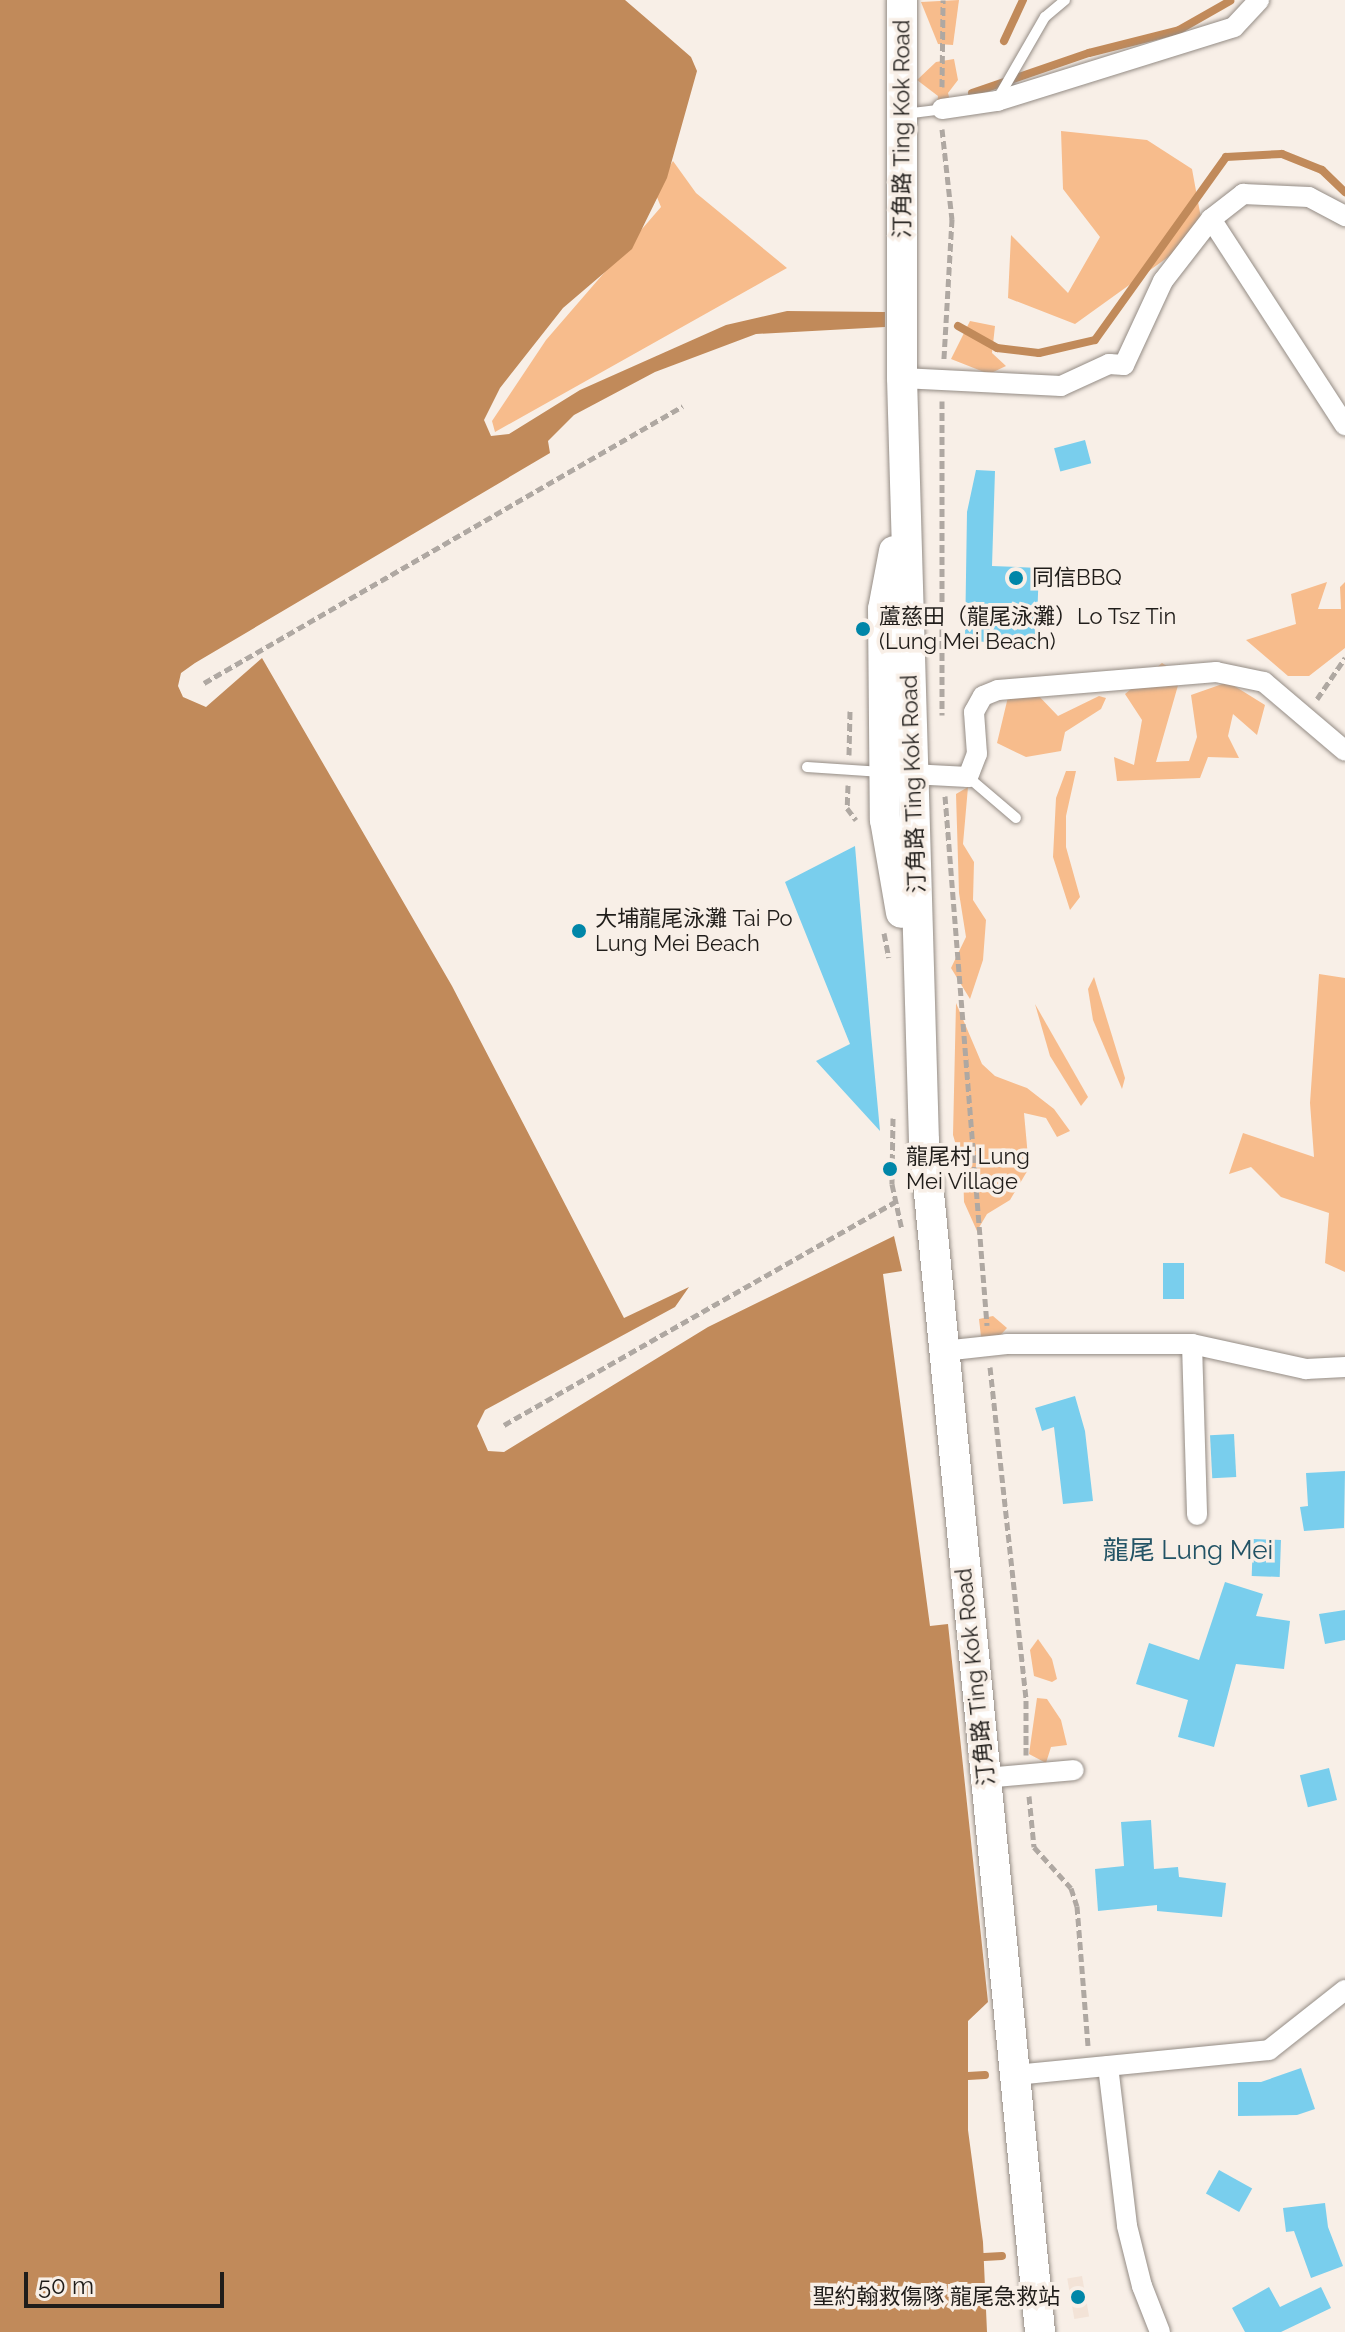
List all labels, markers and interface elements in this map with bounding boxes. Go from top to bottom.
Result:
street label: 汀角路 Ting Kok Road [889,20,915,238]
place label: 同信BBQ [1032,565,1122,591]
marker: 同信BBQ [1007,569,1025,587]
place label: 蘆慈田（龍尾泳灘）Lo Tsz Tin (Lung Mei Beach) [879,603,1178,654]
marker: 蘆慈田（龍尾泳灘）Lo Tsz Tin (Lung Mei Beach) [854,620,872,638]
street label: 汀角路 Ting Kok Road [896,674,930,894]
place label: 大埔龍尾泳灘 Tai Po Lung Mei Beach [595,905,793,956]
marker: 大埔龍尾泳灘 Tai Po Lung Mei Beach [570,922,588,940]
place label: 龍尾村 Lung Mei Village [906,1143,1030,1194]
marker: 龍尾村 Lung Mei Village [881,1160,899,1178]
district label: 龍尾 Lung Mei [1103,1535,1273,1567]
street label: 汀角路 Ting Kok Road [950,1567,1000,1787]
scale bar [28,2256,228,2306]
text: 50 m [38,2271,94,2300]
place label: 聖約翰救傷隊 龍尾急救站 [812,2284,1060,2310]
marker: 聖約翰救傷隊 龍尾急救站 [1067,2286,1089,2308]

